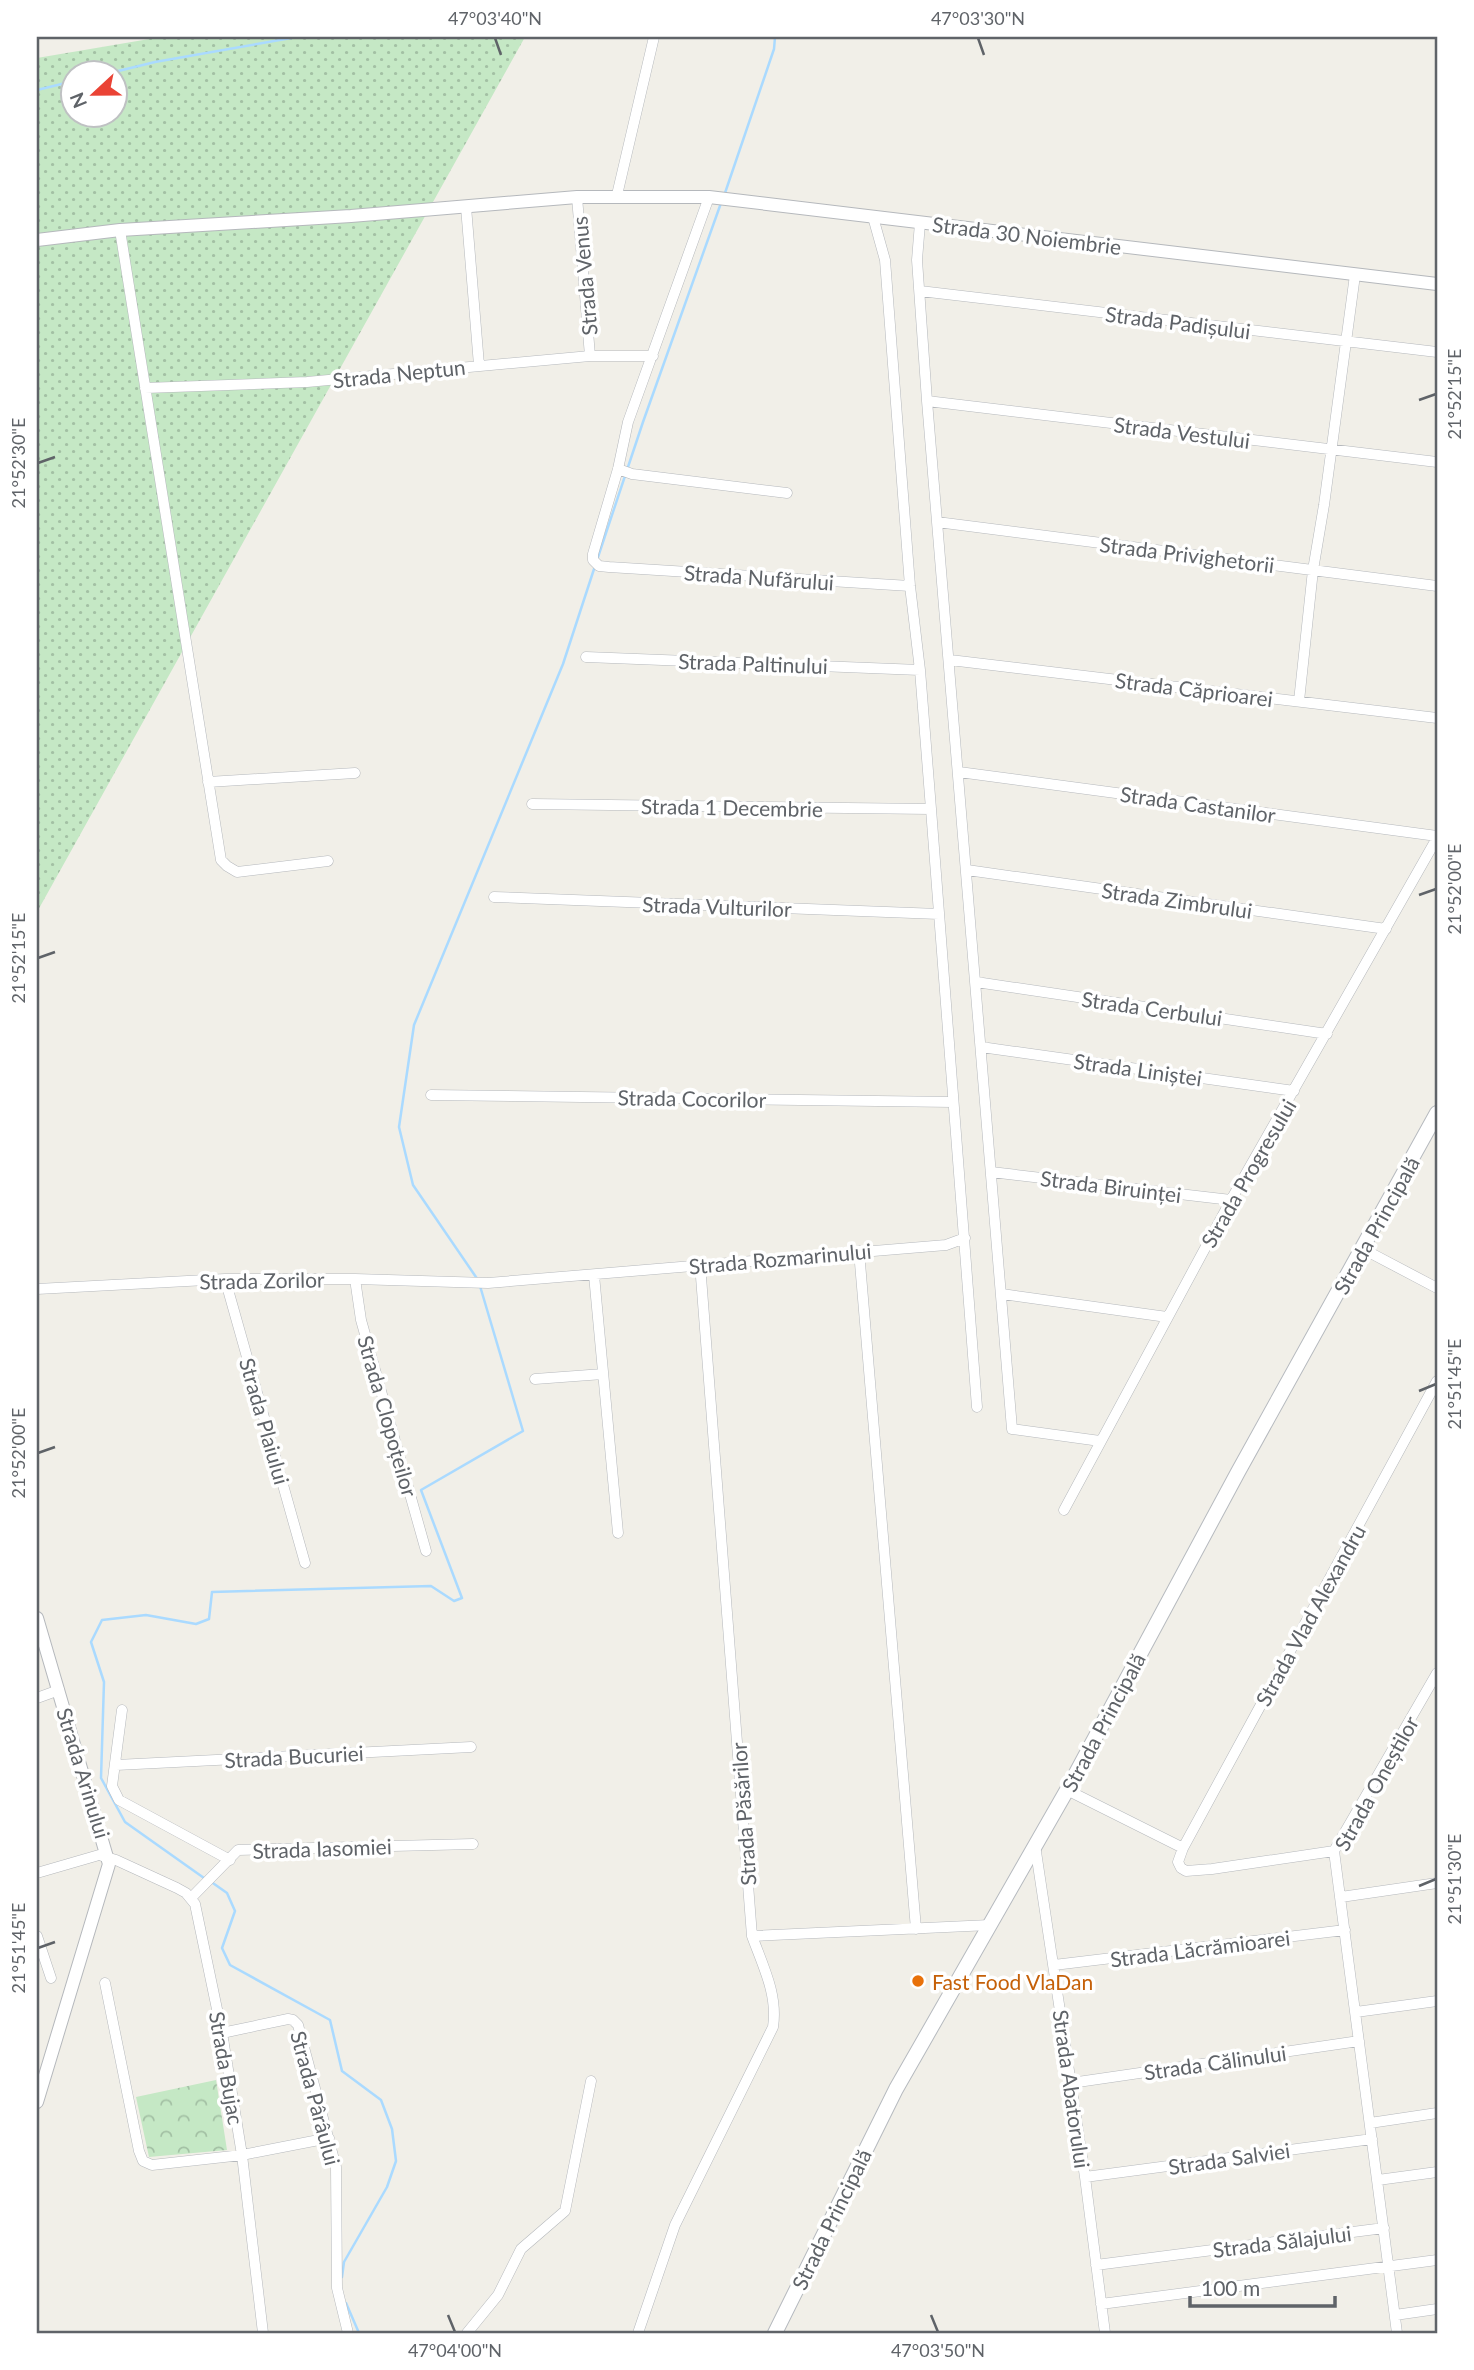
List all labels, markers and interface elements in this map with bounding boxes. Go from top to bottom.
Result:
text: 47°03'40"N [448,7,542,29]
text: 47°03'30"N [931,7,1025,29]
north arrow [60,60,130,130]
text: N [64,89,91,112]
street label: Strada 30 Noiembrie [931,211,1123,259]
street label: Strada Venus [566,215,602,337]
street label: Strada Padișului [1104,301,1252,343]
text: 21°52'15"E [1443,349,1465,439]
street label: Strada Neptun [331,354,467,392]
street label: Strada Vestului [1113,411,1251,453]
text: 21°52'30"E [7,418,29,508]
street label: Strada Privighetorii [1098,531,1276,577]
street label: Strada Nufărului [683,559,835,595]
street label: Strada Paltinului [678,648,828,678]
street label: Strada Căprioarei [1114,667,1274,711]
street label: Strada Castanilor [1119,781,1278,827]
street label: Strada 1 Decembrie [641,793,823,821]
text: 21°52'00"E [1443,844,1465,934]
street label: Strada Zimbrului [1100,877,1254,923]
street label: Strada Vulturilor [642,891,792,921]
text: 21°52'15"E [7,913,29,1003]
street label: Strada Cerbului [1080,986,1224,1030]
street label: Strada Liniștei [1072,1048,1204,1090]
street label: Strada Cocorilor [617,1084,767,1112]
street label: Strada Progresului [1195,1094,1301,1252]
street label: Strada Principală [1328,1152,1424,1298]
street label: Strada Biruinței [1039,1165,1183,1207]
street label: Strada Rozmarinului [688,1238,872,1278]
street label: Strada Zorilor [199,1266,325,1294]
street label: Strada Clopoțeilor [353,1333,423,1500]
text: 21°51'45"E [1443,1339,1465,1429]
street label: Strada Plaiului [235,1355,295,1487]
text: 21°52'00"E [7,1408,29,1498]
street label: Strada Vlad Alexandru [1250,1520,1370,1710]
street label: Strada Principală [1056,1648,1150,1796]
street label: Strada Arinului [52,1705,116,1841]
street label: Strada Oneștilor [1329,1711,1423,1855]
street label: Strada Bucuriei [224,1740,364,1772]
street label: Strada Păsărilor [726,1741,760,1886]
street label: Strada Iasomiei [252,1833,392,1863]
text: 21°51'30"E [1443,1834,1465,1924]
text: 21°51'45"E [7,1903,29,1993]
street label: Strada Lăcrămioarei [1109,1925,1291,1971]
place label: Fast Food VlaDan [932,1969,1093,1994]
marker: Fast Food VlaDan [910,1973,926,1989]
street label: Strada Abatorului [1048,2008,1096,2170]
street label: Strada Bujac [205,2009,249,2127]
street label: Strada Pârâului [286,2028,346,2168]
street label: Strada Călinului [1142,2040,1288,2084]
street label: Strada Salviei [1167,2137,1291,2179]
street label: Strada Principală [786,2145,876,2293]
street label: Strada Sălajului [1211,2220,1353,2262]
scale bar [1190,2265,1336,2309]
text: 100 m [1201,2275,1260,2300]
text: 47°04'00"N [408,2339,502,2361]
text: 47°03'50"N [891,2339,985,2361]

